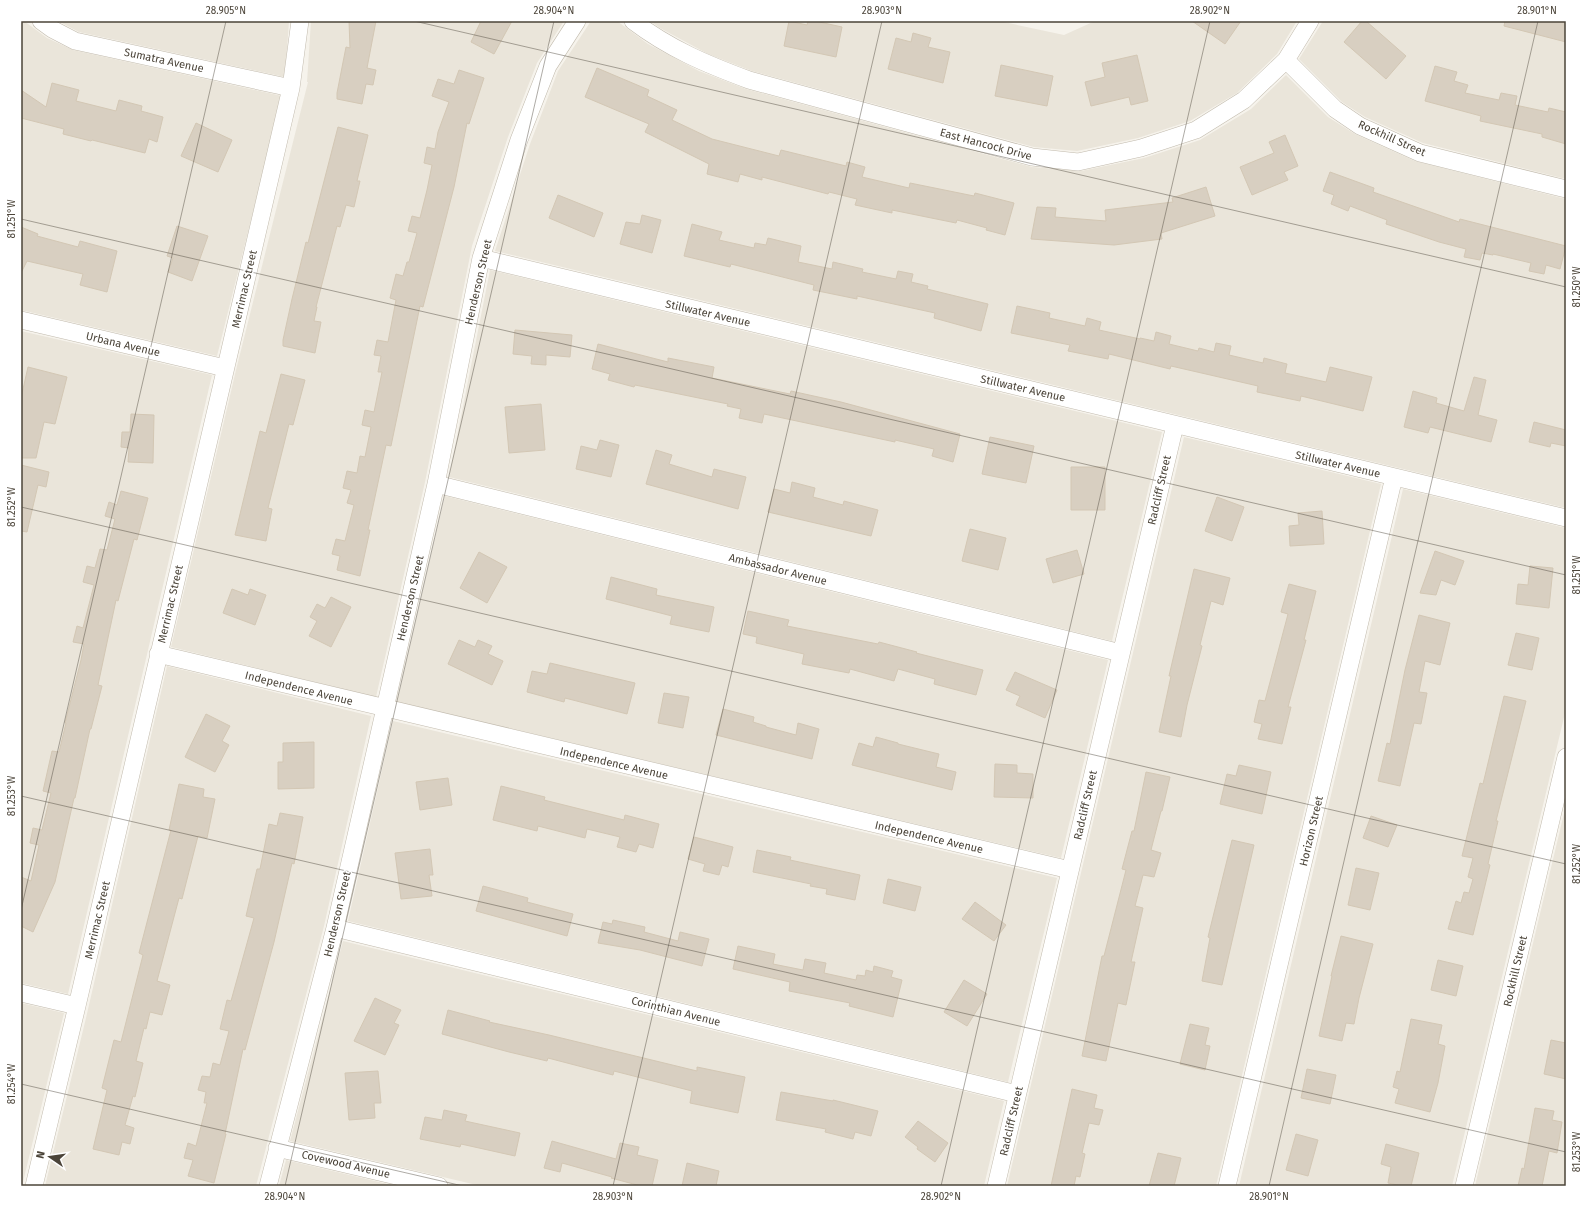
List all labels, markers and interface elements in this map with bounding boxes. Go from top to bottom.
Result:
text: 28.905°N [206,5,246,17]
text: 28.904°N [534,5,574,17]
text: 28.903°N [862,5,902,17]
text: 28.902°N [1190,5,1230,17]
text: 28.901°N [1517,5,1557,17]
street label: Sumatra Avenue [123,46,205,75]
street label: Rockhill Street [1356,118,1428,159]
street label: East Hancock Drive [938,126,1033,163]
text: 81.251°W [6,199,18,239]
street label: Henderson Street [462,238,495,326]
street label: Merrimac Street [229,249,260,329]
text: 81.250°W [1571,266,1583,307]
street label: Stillwater Avenue [664,297,752,330]
street label: Urbana Avenue [84,330,161,359]
street label: Stillwater Avenue [979,372,1067,405]
street label: Stillwater Avenue [1294,448,1382,481]
street label: Radcliff Street [1145,454,1174,526]
text: 81.252°W [6,486,18,527]
street label: Ambassador Avenue [727,551,828,588]
street label: Henderson Street [394,554,427,642]
text: 81.251°W [1571,555,1583,595]
street label: Merrimac Street [155,564,186,644]
street label: Independence Avenue [244,669,354,708]
street label: Independence Avenue [558,745,669,782]
street label: Radcliff Street [1071,769,1100,841]
text: 81.253°W [6,775,18,816]
street label: Horizon Street [1297,795,1326,867]
street label: Independence Avenue [873,819,984,856]
text: 81.252°W [1571,843,1583,884]
street label: Henderson Street [321,870,354,958]
street label: Merrimac Street [82,880,113,960]
street label: Rockhill Street [1501,934,1530,1008]
street label: Corinthian Avenue [630,994,722,1029]
text: 81.254°W [6,1063,18,1104]
street label: Radcliff Street [997,1085,1026,1157]
text: 81.253°W [1571,1131,1583,1172]
north arrow [30,1137,70,1177]
street label: Covewood Avenue [300,1148,391,1181]
text: N [34,1150,48,1160]
text: 28.904°N [265,1191,305,1203]
text: 28.903°N [593,1191,633,1203]
text: 28.902°N [921,1191,961,1203]
text: 28.901°N [1249,1191,1289,1203]

